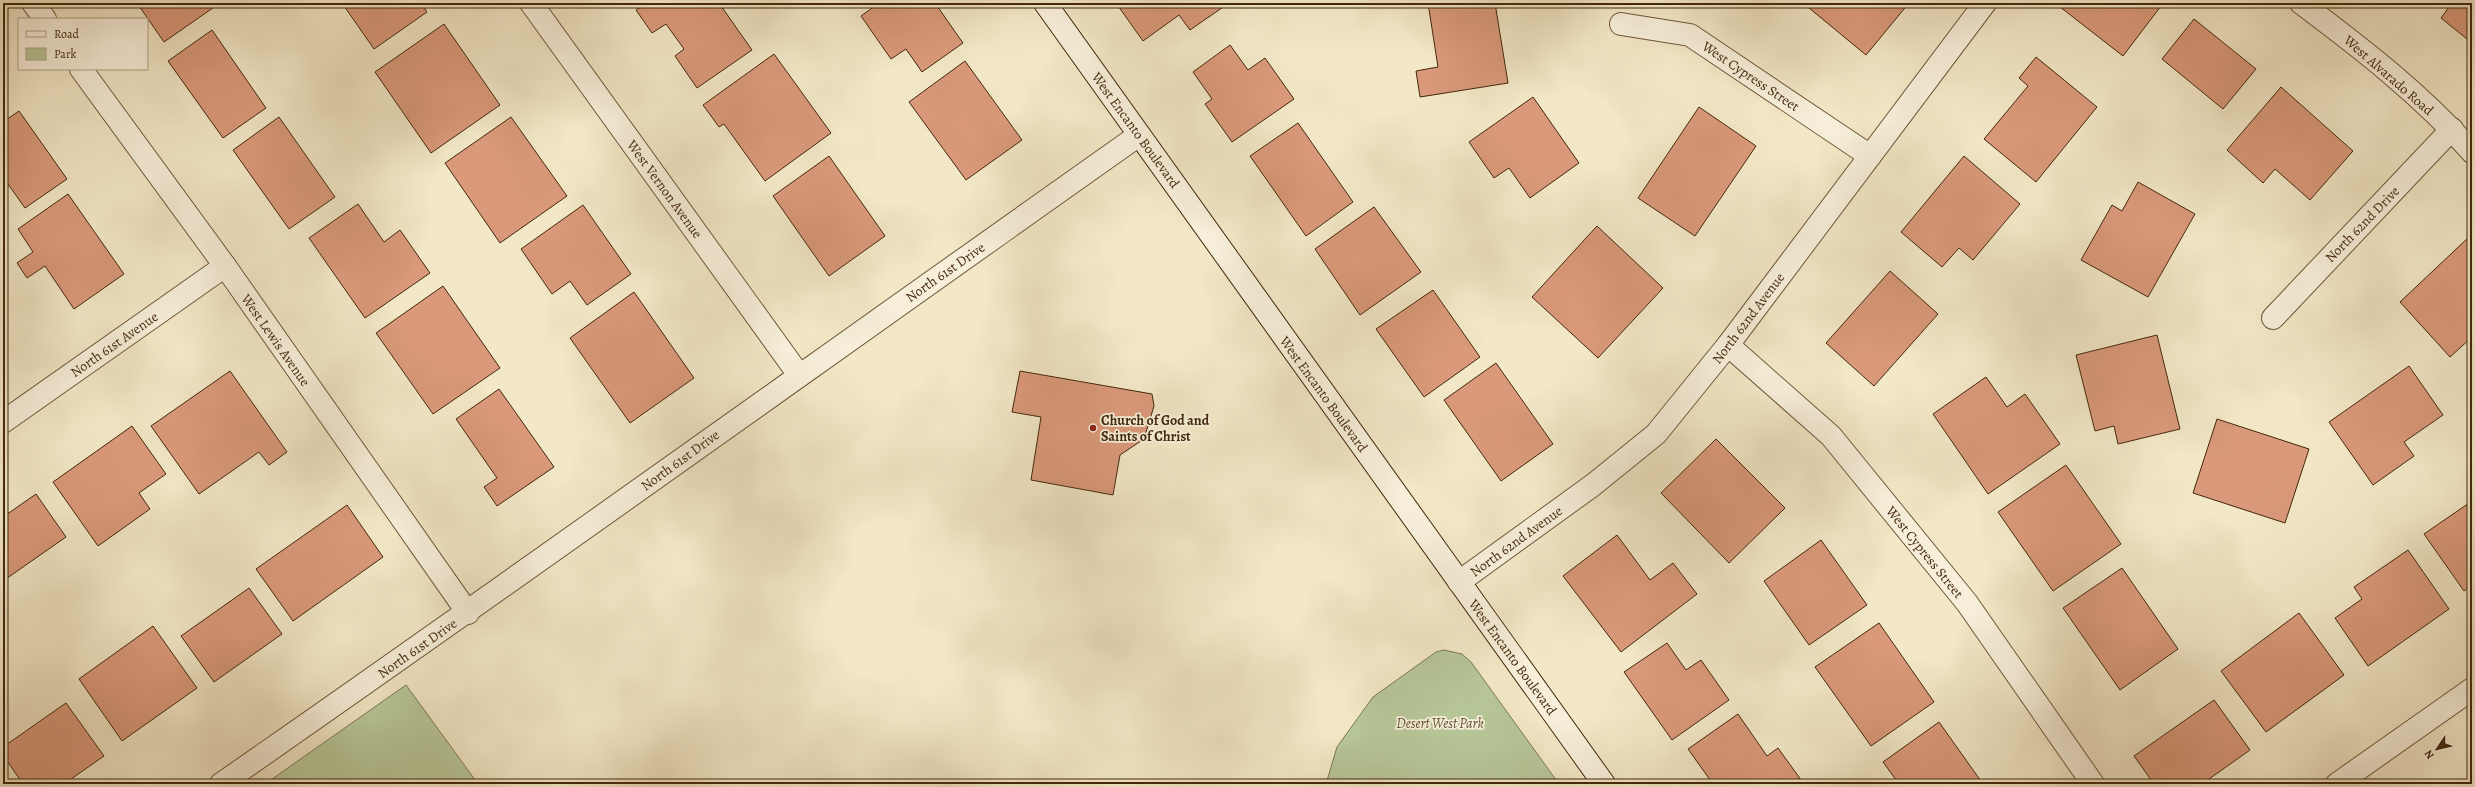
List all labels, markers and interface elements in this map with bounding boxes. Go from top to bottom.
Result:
legend [18,18,148,70]
text: Road [54,26,80,42]
street label: West Alvarado Road [2339,30,2438,120]
street label: West Cypress Street [1698,36,1803,116]
text: Park [54,46,77,62]
street label: West Encanto Boulevard [1086,68,1184,192]
street label: West Vernon Avenue [622,135,707,242]
street label: North 62nd Drive [2321,182,2404,267]
street label: North 61st Drive [902,238,989,307]
street label: North 62nd Avenue [1708,269,1789,368]
street label: West Lewis Avenue [236,290,315,390]
street label: North 61st Avenue [67,307,162,382]
street label: West Encanto Boulevard [1274,332,1372,456]
place label: Church of God and Saints of Christ [1101,411,1210,446]
marker: Church of God and Saints of Christ [1088,423,1098,433]
street label: North 61st Drive [637,425,723,495]
street label: North 62nd Avenue [1466,501,1566,581]
street label: West Cypress Street [1881,501,1968,603]
street label: West Encanto Boulevard [1463,595,1561,719]
street label: North 61st Drive [374,614,461,683]
park label: Desert West Park [1396,714,1484,733]
north arrow [2417,729,2457,769]
text: N [2421,747,2438,762]

